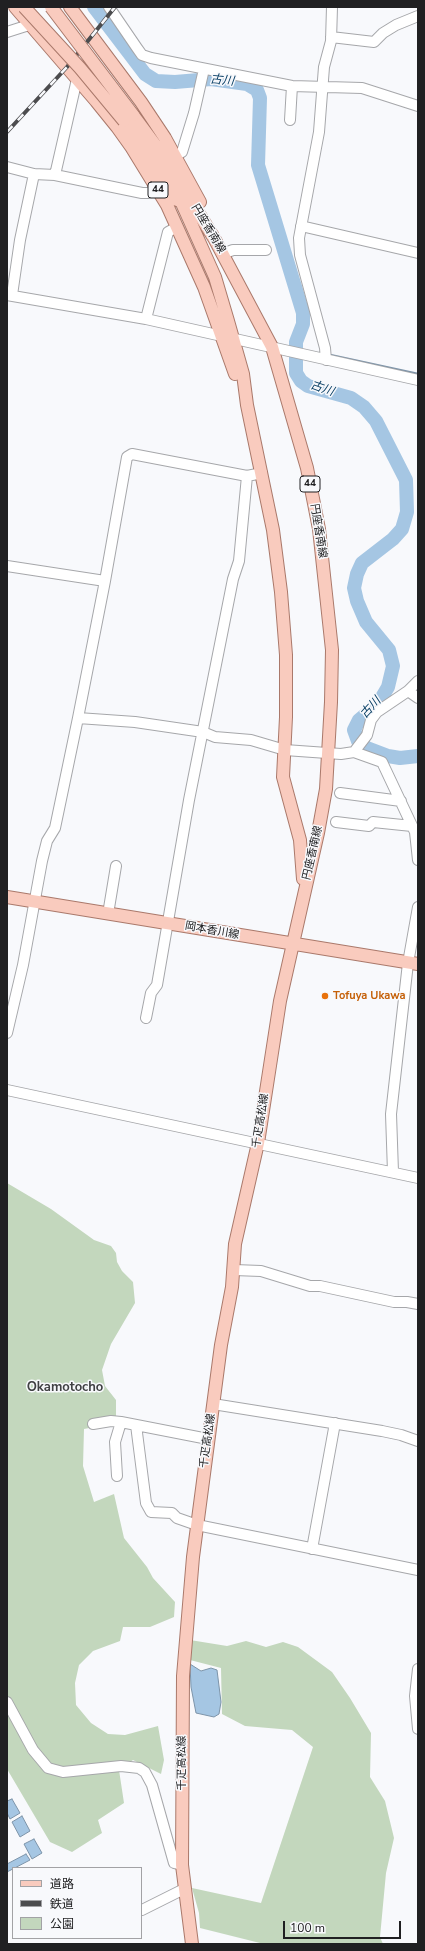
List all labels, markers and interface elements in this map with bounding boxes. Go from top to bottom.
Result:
water label: 古川 [209,73,235,89]
road number: 44 [148,182,168,198]
street label: 円座香南線 [188,202,228,256]
water label: 古川 [308,378,336,400]
road number: 44 [300,476,320,492]
street label: 円座香南線 [307,503,329,559]
water label: 古川 [358,694,384,722]
street label: 円座香南線 [300,825,326,881]
street label: 岡本香川線 [184,920,240,942]
place label: Tofuya Ukawa [333,989,406,1003]
marker: Tofuya Ukawa [320,991,330,1001]
street label: 千疋高松線 [250,1093,272,1149]
district label: Okamotocho [27,1380,103,1396]
street label: 千疋高松線 [198,1413,218,1469]
street label: 千疋高松線 [175,1736,189,1790]
legend [12,1867,142,1939]
text: 道路 [50,1876,74,1892]
text: 鉄道 [50,1896,74,1912]
scale bar [285,1913,403,1939]
text: 公園 [50,1916,74,1932]
text: 100 m [290,1920,325,1936]

